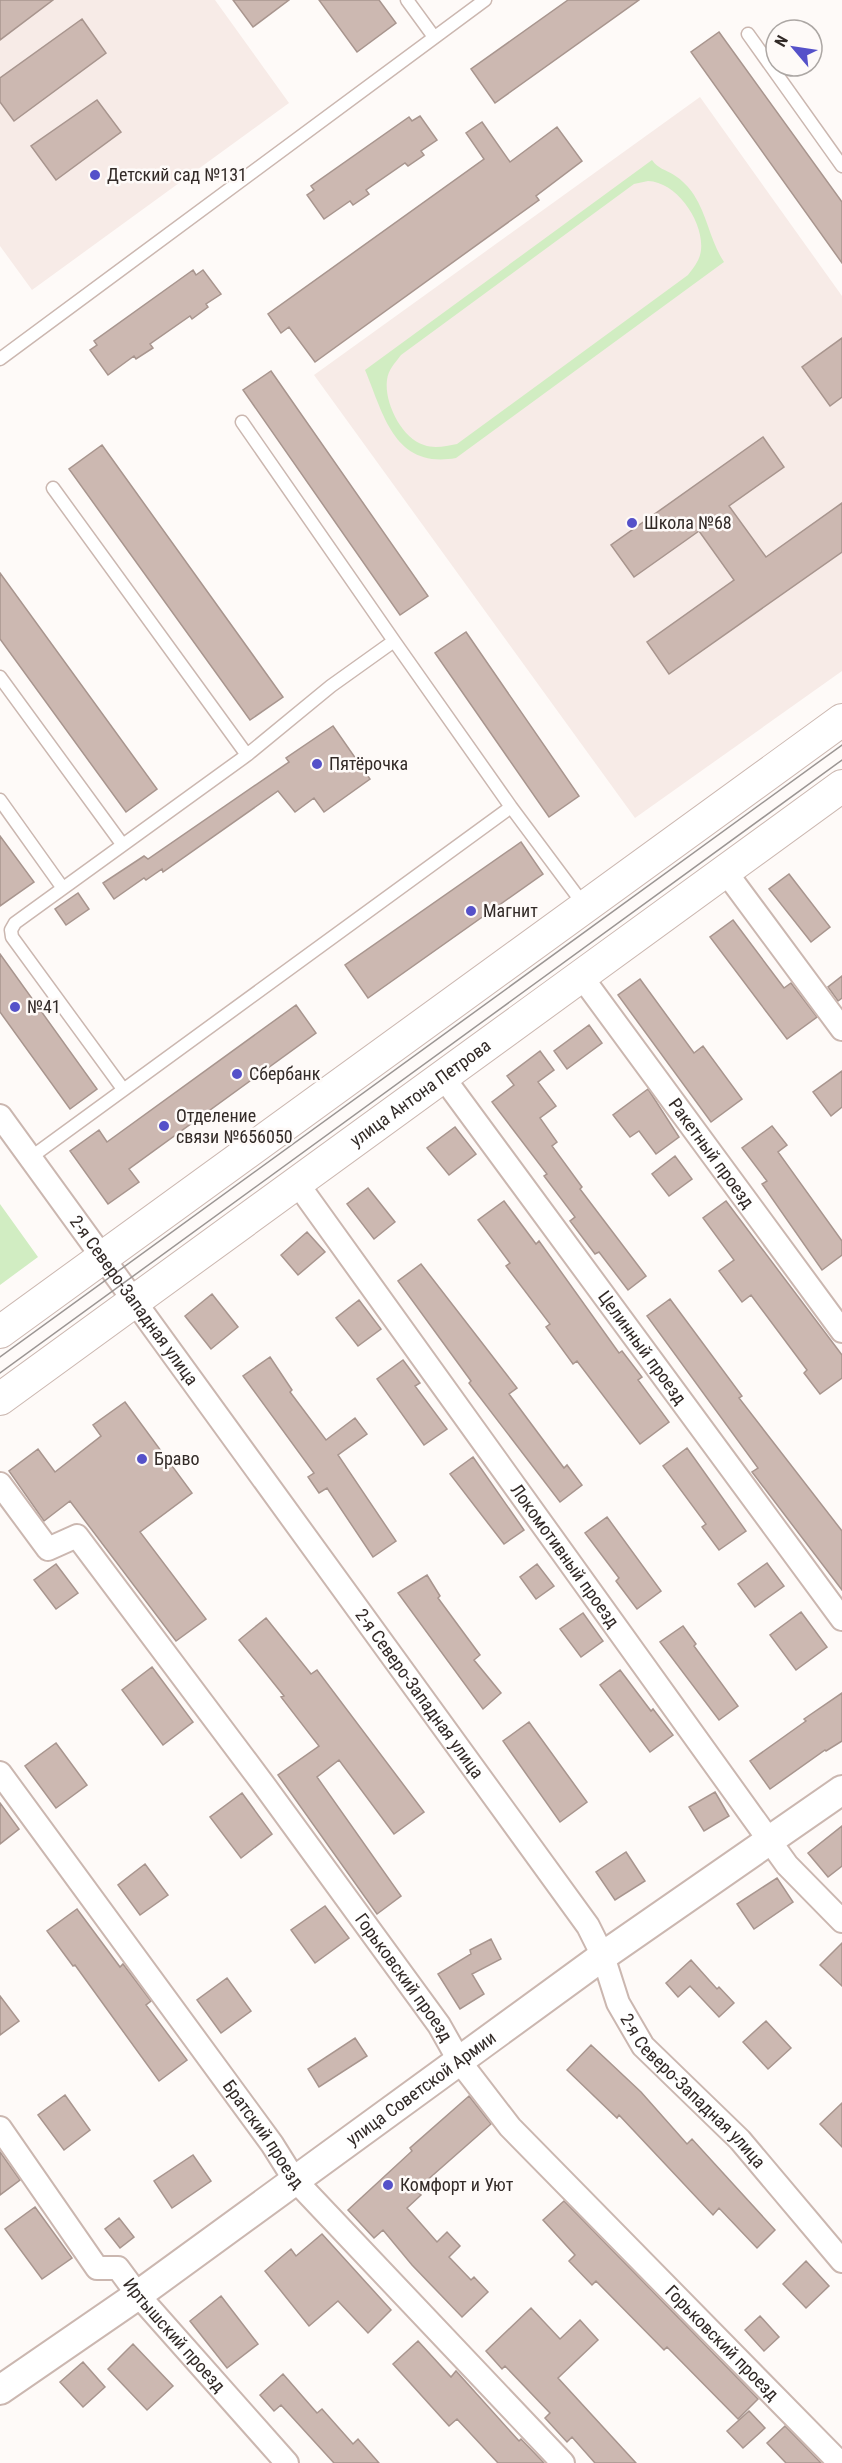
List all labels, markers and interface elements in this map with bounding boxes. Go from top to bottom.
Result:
north arrow [764,18,824,78]
text: N [771,32,792,50]
place label: Детский сад №131 [107,164,247,185]
marker: Детский сад №131 [88,168,102,182]
place label: Школа №68 [644,512,732,533]
marker: Школа №68 [625,516,639,530]
place label: Пятёрочка [329,753,408,774]
marker: Пятёрочка [310,757,324,771]
place label: Магнит [483,900,538,921]
marker: Магнит [464,904,478,918]
place label: №41 [27,996,61,1017]
marker: №41 [8,1000,22,1014]
street label: улица Антона Петрова [346,1035,494,1151]
place label: Сбербанк [249,1063,321,1084]
marker: Сбербанк [230,1067,244,1081]
street label: Ракетный проезд [664,1094,759,1212]
place label: Отделение связи №656050 [176,1105,293,1147]
marker: Отделение связи №656050 [157,1119,171,1133]
street label: 2-я Северо-Западная улица [66,1211,203,1389]
street label: Целинный проезд [594,1287,691,1408]
place label: Браво [154,1448,200,1469]
marker: Браво [135,1452,149,1466]
street label: Локомотивный проезд [507,1479,624,1632]
street label: 2-я Северо-Западная улица [351,1605,488,1782]
street label: Горьковский проезд [351,1909,457,2045]
street label: 2-я Северо-Западная улица [616,2010,770,2172]
street label: улица Советской Армии [342,2027,500,2150]
street label: Братский проезд [219,2076,308,2193]
place label: Комфорт и Уют [400,2174,514,2195]
marker: Комфорт и Уют [381,2178,395,2192]
street label: Иртышский проезд [119,2274,230,2396]
street label: Горьковский проезд [661,2280,784,2405]

